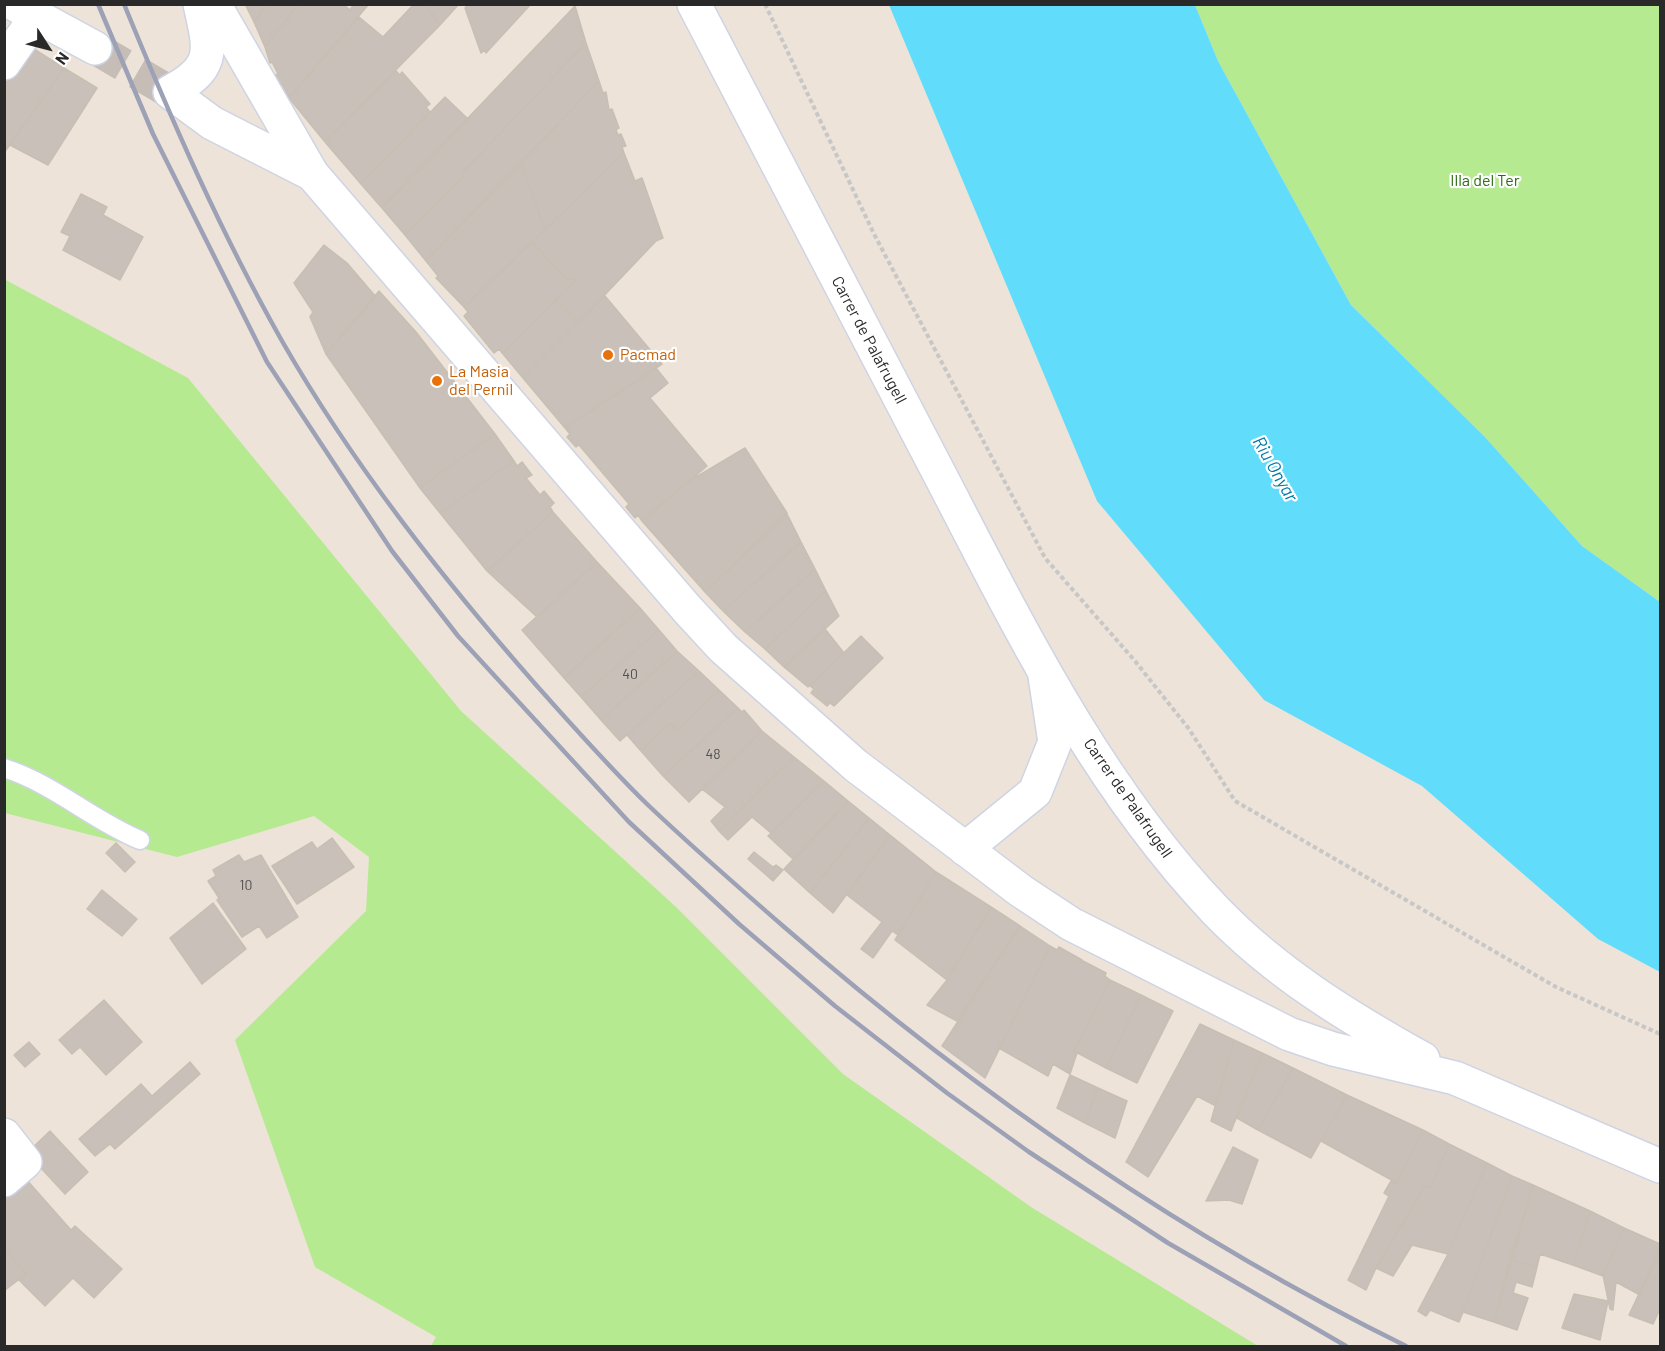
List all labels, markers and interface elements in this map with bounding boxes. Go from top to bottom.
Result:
north arrow [18,18,78,78]
text: N [52,49,74,69]
park label: Illa del Ter [1450,171,1520,191]
street label: Carrer de Palafrugell [827,273,911,407]
place label: Pacmad [620,345,676,365]
marker: Pacmad [601,348,615,362]
place label: La Masia del Pernil [449,362,513,400]
marker: La Masia del Pernil [430,374,444,388]
water label: Riu Onyar [1248,433,1302,505]
house number: 40 [622,666,638,682]
street label: Carrer de Palafrugell [1080,735,1176,861]
house number: 48 [705,746,721,762]
house number: 10 [240,877,252,893]

